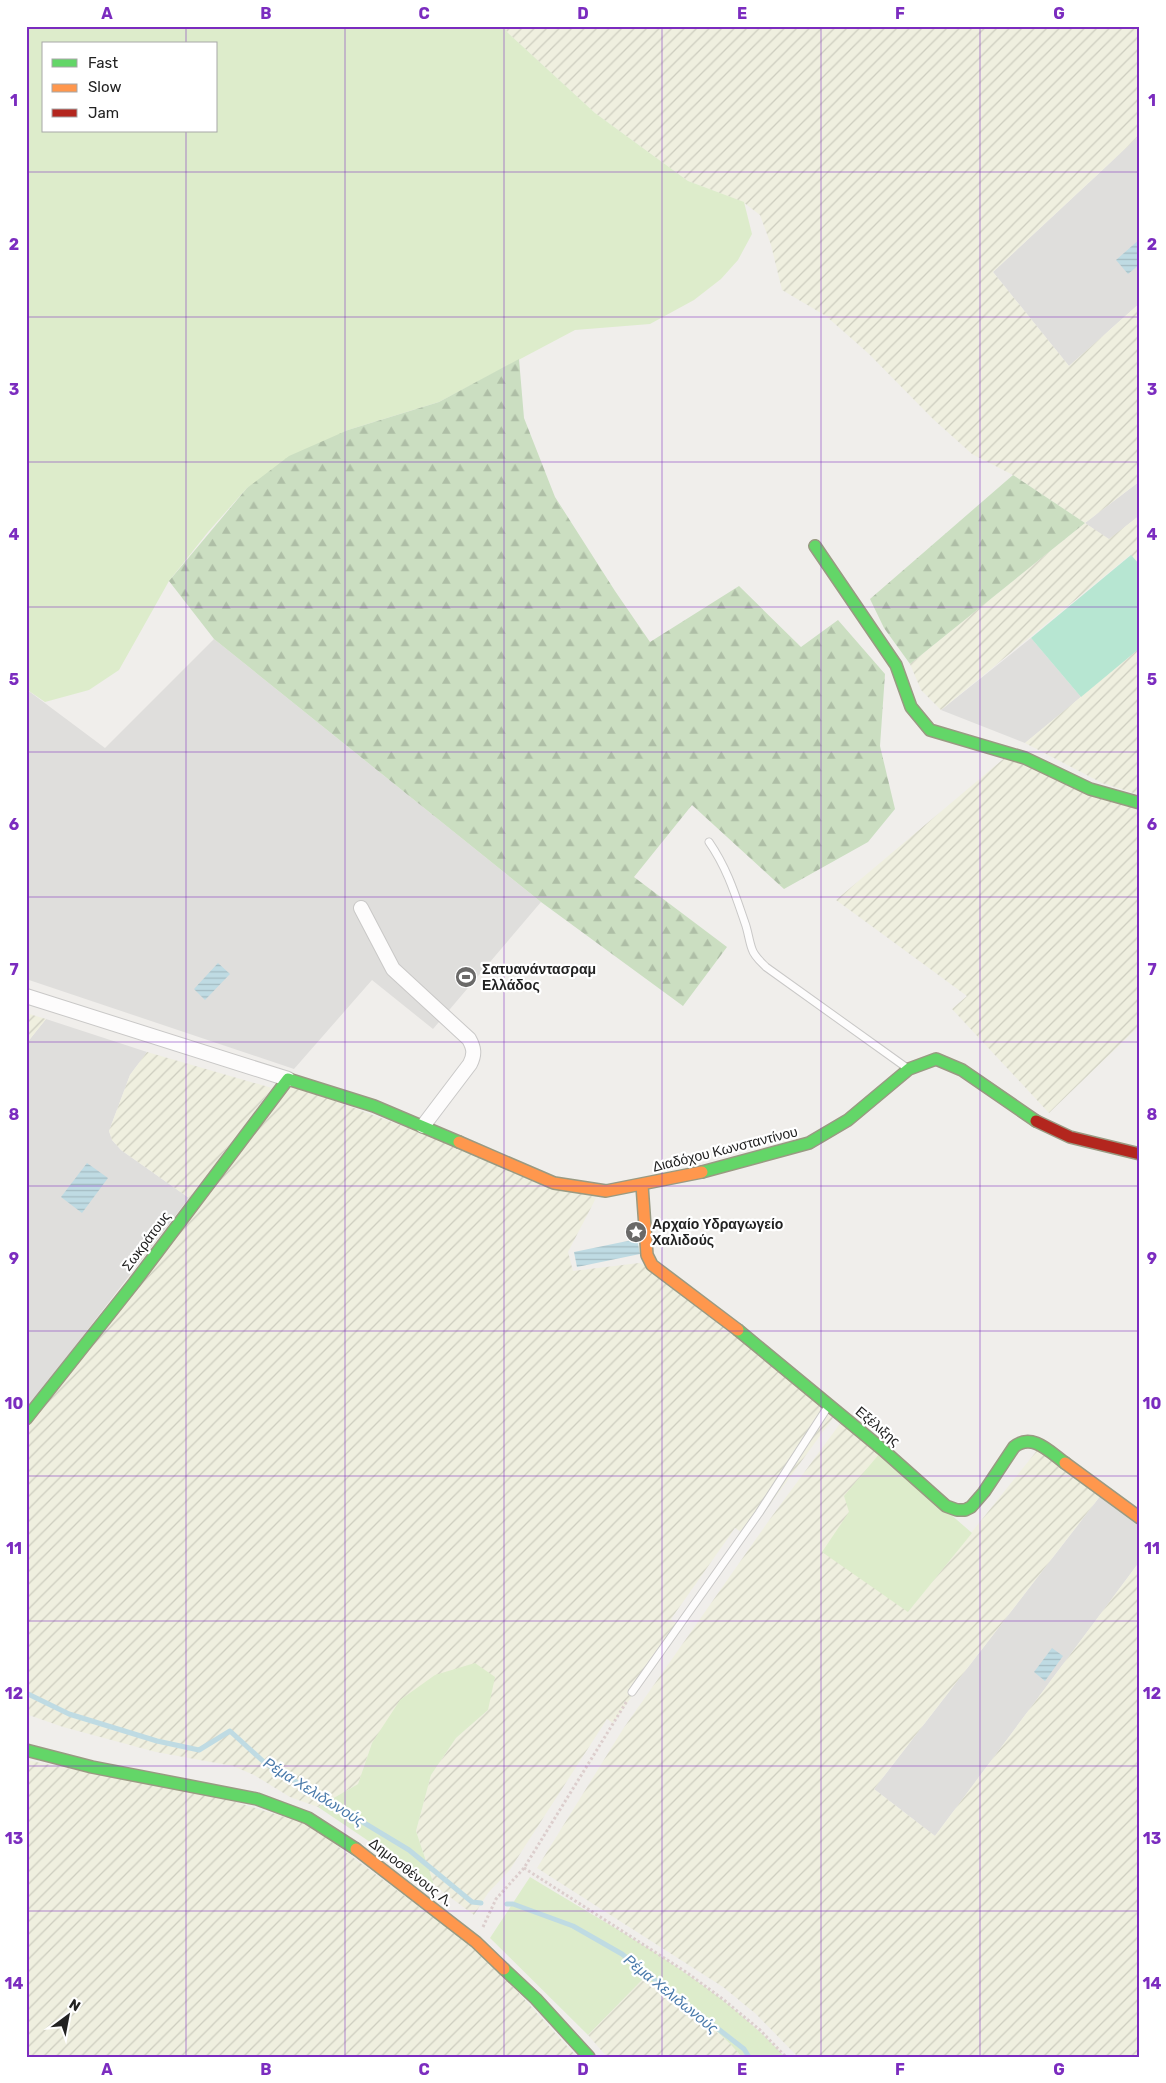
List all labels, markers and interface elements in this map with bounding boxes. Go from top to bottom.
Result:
text: A [101,4,113,23]
text: B [260,4,272,23]
text: C [418,4,430,23]
text: D [577,4,589,23]
text: E [737,4,747,23]
text: F [895,4,905,23]
text: G [1053,4,1065,23]
legend [42,42,218,132]
text: Fast [88,54,118,72]
text: Slow [88,78,121,96]
text: 1 [10,91,18,110]
text: 1 [1148,91,1156,110]
text: Jam [88,104,119,122]
text: 2 [9,235,19,254]
text: 2 [1147,235,1157,254]
text: 3 [9,380,19,399]
text: 3 [1147,380,1157,399]
text: 4 [9,525,20,544]
text: 4 [1147,525,1158,544]
text: 5 [9,670,19,689]
text: 5 [1147,670,1157,689]
text: 6 [9,815,19,834]
text: 6 [1147,815,1157,834]
text: 7 [9,960,19,979]
text: 7 [1147,960,1157,979]
place label: Σατυανάντασραμ Ελλάδος [482,961,596,994]
sports icon: Σατυανάντασραμ Ελλάδος [454,965,478,989]
text: 8 [9,1105,20,1124]
text: 8 [1147,1105,1158,1124]
street label: Διαδόχου Κωνσταντίνου [651,1123,799,1176]
street label: Σωκράτους [118,1208,174,1274]
place label: Αρχαίο Υδραγωγείο Χαλιδούς [652,1216,783,1249]
place icon: Αρχαίο Υδραγωγείο Χαλιδούς [624,1220,648,1244]
text: 9 [9,1249,19,1268]
text: 9 [1147,1249,1157,1268]
text: 10 [5,1394,24,1413]
text: 10 [1143,1394,1162,1413]
street label: Εξέλιξης [852,1403,904,1450]
text: 11 [6,1539,22,1558]
text: 11 [1144,1539,1160,1558]
text: 12 [5,1684,23,1703]
text: 12 [1143,1684,1161,1703]
water label: Ρέμα Χελιδωνούς [260,1754,368,1831]
text: 13 [5,1829,23,1848]
text: 13 [1143,1829,1161,1848]
street label: Δημοσθένους Λ. [366,1835,456,1910]
water label: Ρέμα Χελιδωνούς [620,1951,722,2038]
text: 14 [5,1974,24,1993]
text: 14 [1143,1974,1162,1993]
north arrow [42,1990,92,2040]
text: N [66,1996,83,2015]
text: A [101,2060,113,2079]
text: B [260,2060,272,2079]
text: C [418,2060,430,2079]
text: D [577,2060,589,2079]
text: E [737,2060,747,2079]
text: F [895,2060,905,2079]
text: G [1053,2060,1065,2079]

